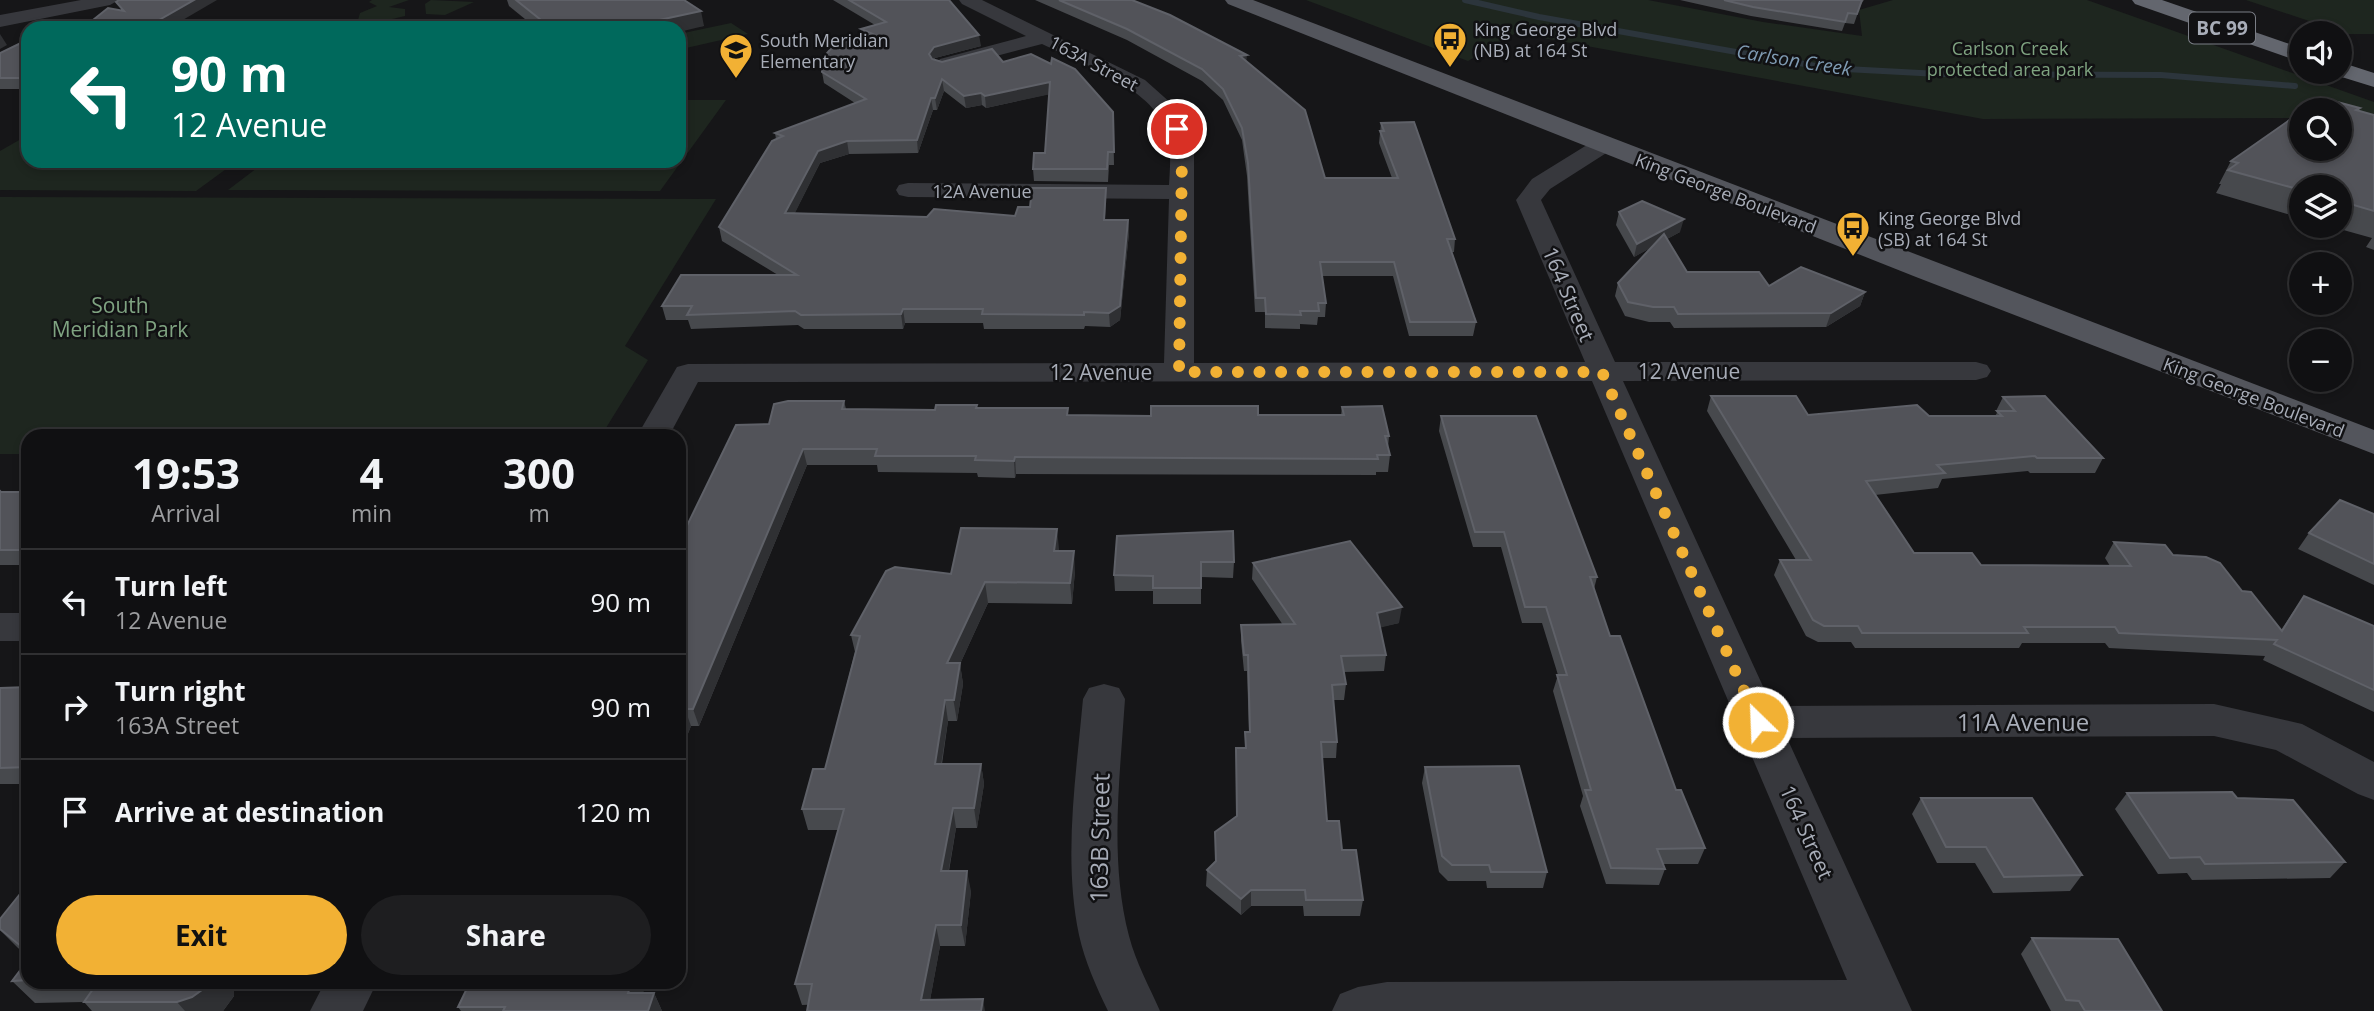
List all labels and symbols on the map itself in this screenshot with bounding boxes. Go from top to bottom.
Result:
road number: BC 99 [2189,12,2255,44]
place label: King George Blvd (NB) at 164 St [1474,17,1617,62]
bus stop icon: King George Blvd (NB) at 164 St [1431,20,1469,69]
place label: South Meridian Elementary [760,28,889,73]
street label: 163A Street [1045,30,1143,96]
school or university icon: South Meridian Elementary [717,31,755,80]
park label: Carlson Creek protected area park [1927,36,2094,81]
water label: Carlson Creek [1735,38,1854,82]
pin [1147,99,1207,159]
street label: King George Boulevard [1632,147,1820,239]
street label: 12A Avenue [932,179,1032,203]
place label: King George Blvd (SB) at 164 St [1878,206,2021,251]
bus stop icon: King George Blvd (SB) at 164 St [1834,209,1872,258]
street label: 164 Street [1537,242,1601,346]
park label: South Meridian Park [52,291,188,343]
street label: King George Boulevard [2160,351,2348,443]
street label: 12 Avenue [1638,357,1740,385]
street label: 12 Avenue [1050,358,1152,386]
position arrow [1721,685,1795,759]
street label: 11A Avenue [1957,705,2089,738]
street label: 163B Street [1081,773,1117,903]
street label: 164 Street [1774,781,1840,883]

